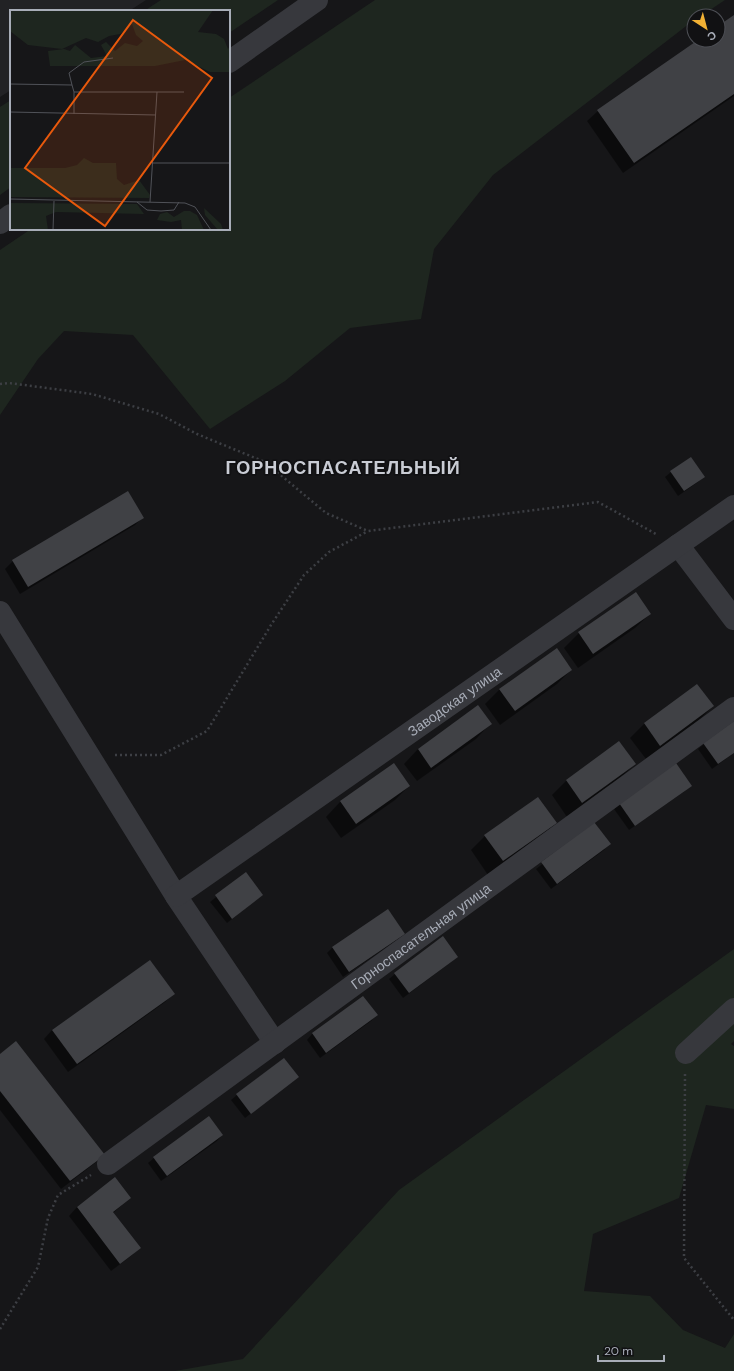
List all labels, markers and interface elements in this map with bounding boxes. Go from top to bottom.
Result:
north arrow [686,8,726,48]
inset map [10,10,230,230]
text: С [705,28,719,44]
district label: ГОРНОСПАСАТЕЛЬНЫЙ [225,456,461,480]
street label: Заводская улица [404,662,505,740]
street label: Горноспасательная улица [347,879,495,993]
scale bar [598,1337,664,1363]
text: 20 m [604,1343,633,1359]

